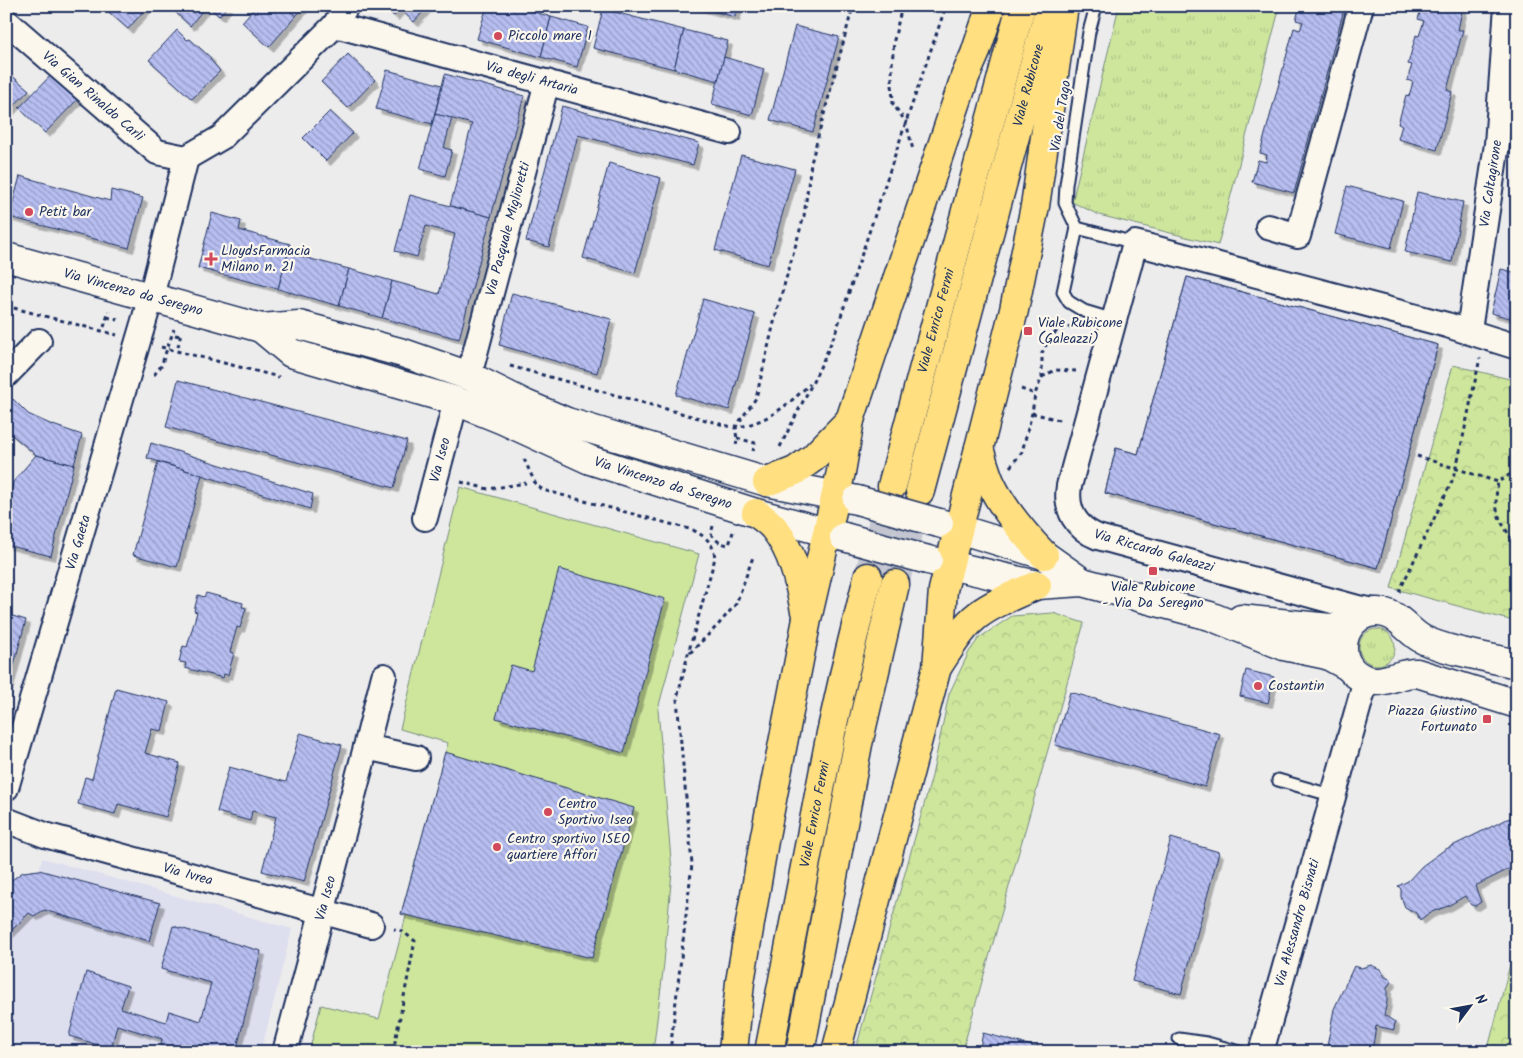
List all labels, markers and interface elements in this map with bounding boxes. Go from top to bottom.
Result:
place label: Piccolo mare 1 [508,25,592,47]
marker: Piccolo mare 1 [492,30,504,42]
street label: Viale Rubicone [1007,41,1051,129]
street label: Via Gian Rinaldo Carli [37,46,149,147]
street label: Via degli Artaria [483,55,581,102]
street label: Via del Tago [1044,79,1078,153]
street label: Via Caltagirone [1474,139,1508,229]
street label: Via Pasquale Miglioretti [480,159,536,298]
place label: Petit bar [39,201,93,223]
marker: Petit bar [23,206,35,218]
place label: LloydsFarmacia Milano n. 21 [221,240,310,278]
marker: LloydsFarmacia Milano n. 21 [205,253,217,265]
street label: Via Vincenzo da Seregno [61,263,205,322]
street label: Viale Enrico Fermi [912,266,961,376]
place label: Viale Rubicone (Galeazzi) [1038,312,1123,350]
marker: Viale Rubicone (Galeazzi) [1022,325,1034,337]
street label: Via Iseo [424,435,457,485]
street label: Via Vincenzo da Seregno [591,451,735,516]
street label: Via Gaeta [60,512,97,573]
street label: Via Riccardo Galeazzi [1091,523,1217,579]
marker: Viale Rubicone - Via Da Seregno [1147,565,1159,577]
place label: Viale Rubicone - Via Da Seregno [1102,576,1204,614]
place label: Costantin [1268,675,1324,697]
marker: Costantin [1252,680,1264,692]
place label: Piazza Giustino Fortunato [1388,700,1477,738]
marker: Piazza Giustino Fortunato [1481,713,1493,725]
street label: Viale Enrico Fermi [794,759,836,869]
place label: Centro Sportivo Iseo [558,793,633,831]
marker: Centro Sportivo Iseo [542,806,554,818]
place label: Centro sportivo ISEO quartiere Affori [507,828,630,866]
marker: Centro sportivo ISEO quartiere Affori [491,841,503,853]
street label: Via Alessandro Bisnati [1269,856,1326,989]
street label: Via Ivrea [160,857,215,892]
street label: Via Iseo [309,873,342,923]
north arrow [1446,980,1496,1030]
text: N [1469,990,1492,1009]

